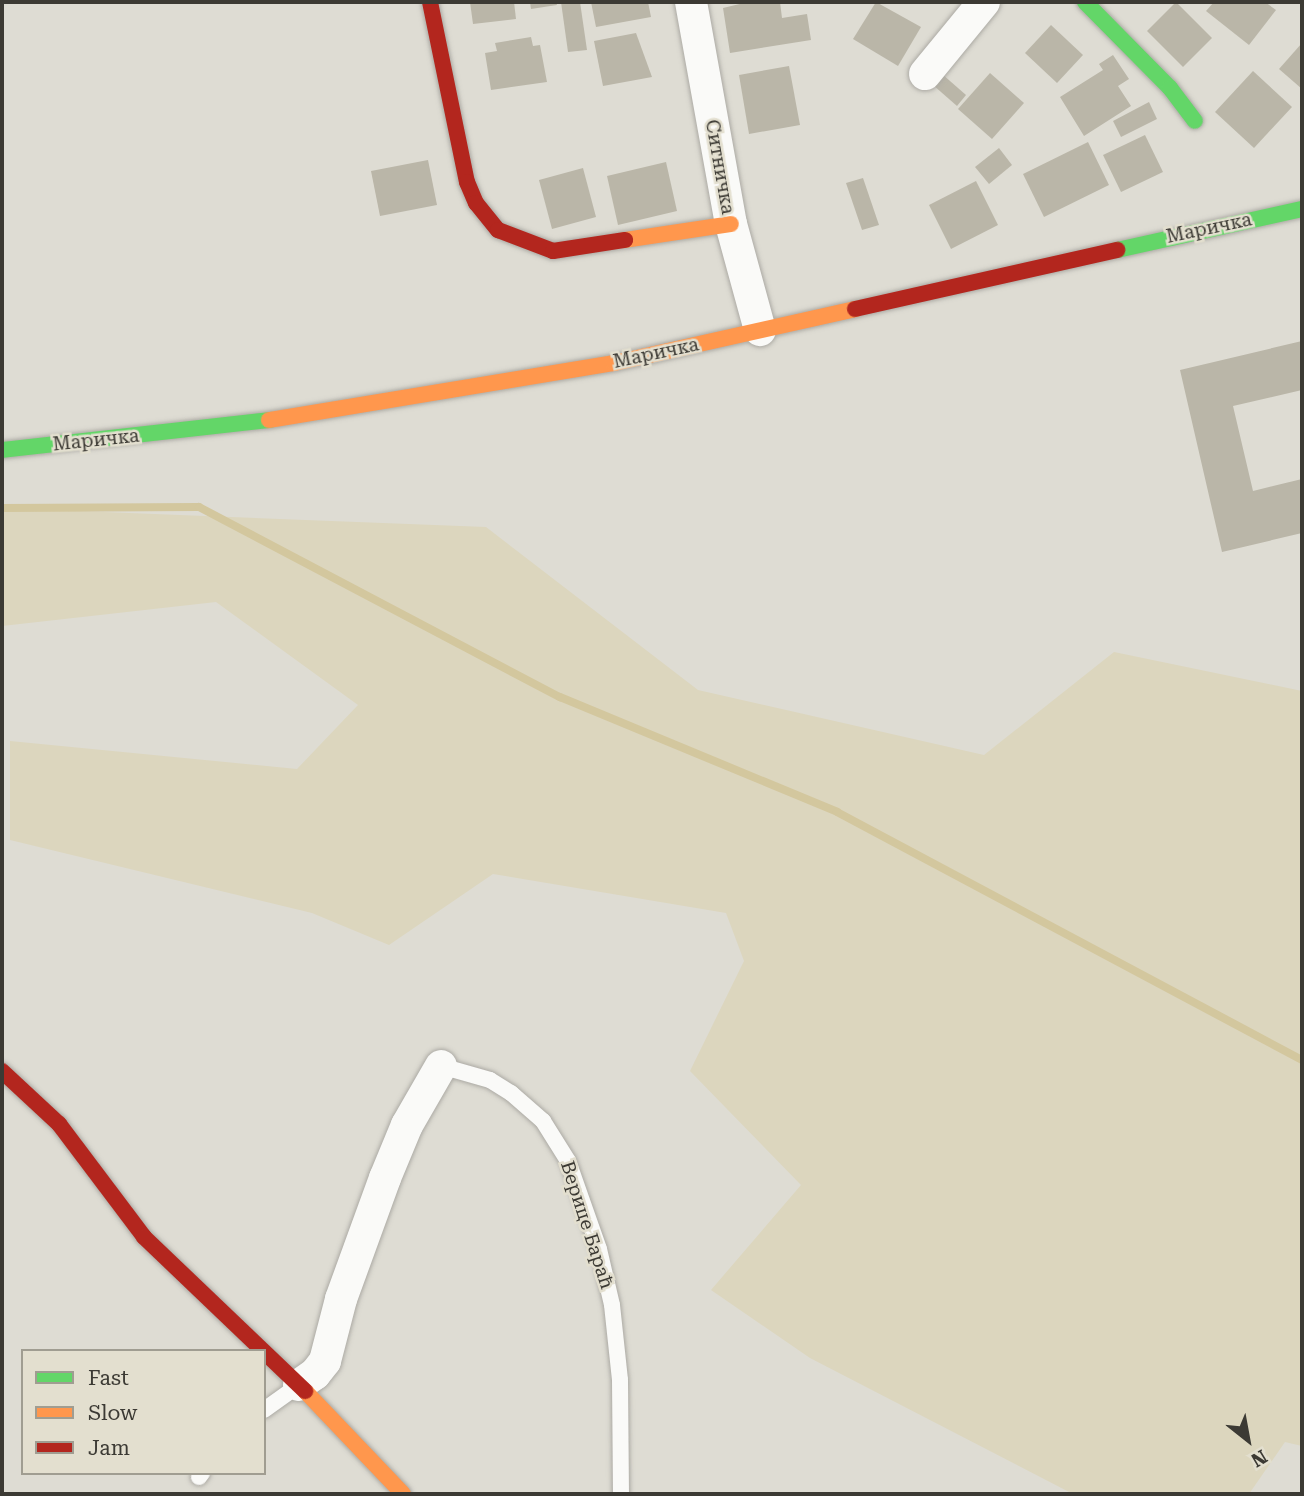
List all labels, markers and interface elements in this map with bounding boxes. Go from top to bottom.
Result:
street label: Ситничка [700,118,740,216]
street label: Маричка [1164,208,1254,248]
street label: Маричка [611,333,701,373]
street label: Маричка [52,424,140,456]
street label: Верице Бараћ [556,1158,618,1292]
legend [21,1349,266,1475]
text: Fast [88,1366,129,1390]
text: Slow [88,1401,137,1425]
north arrow [1213,1405,1283,1475]
text: Jam [88,1436,130,1460]
text: N [1247,1445,1271,1472]

